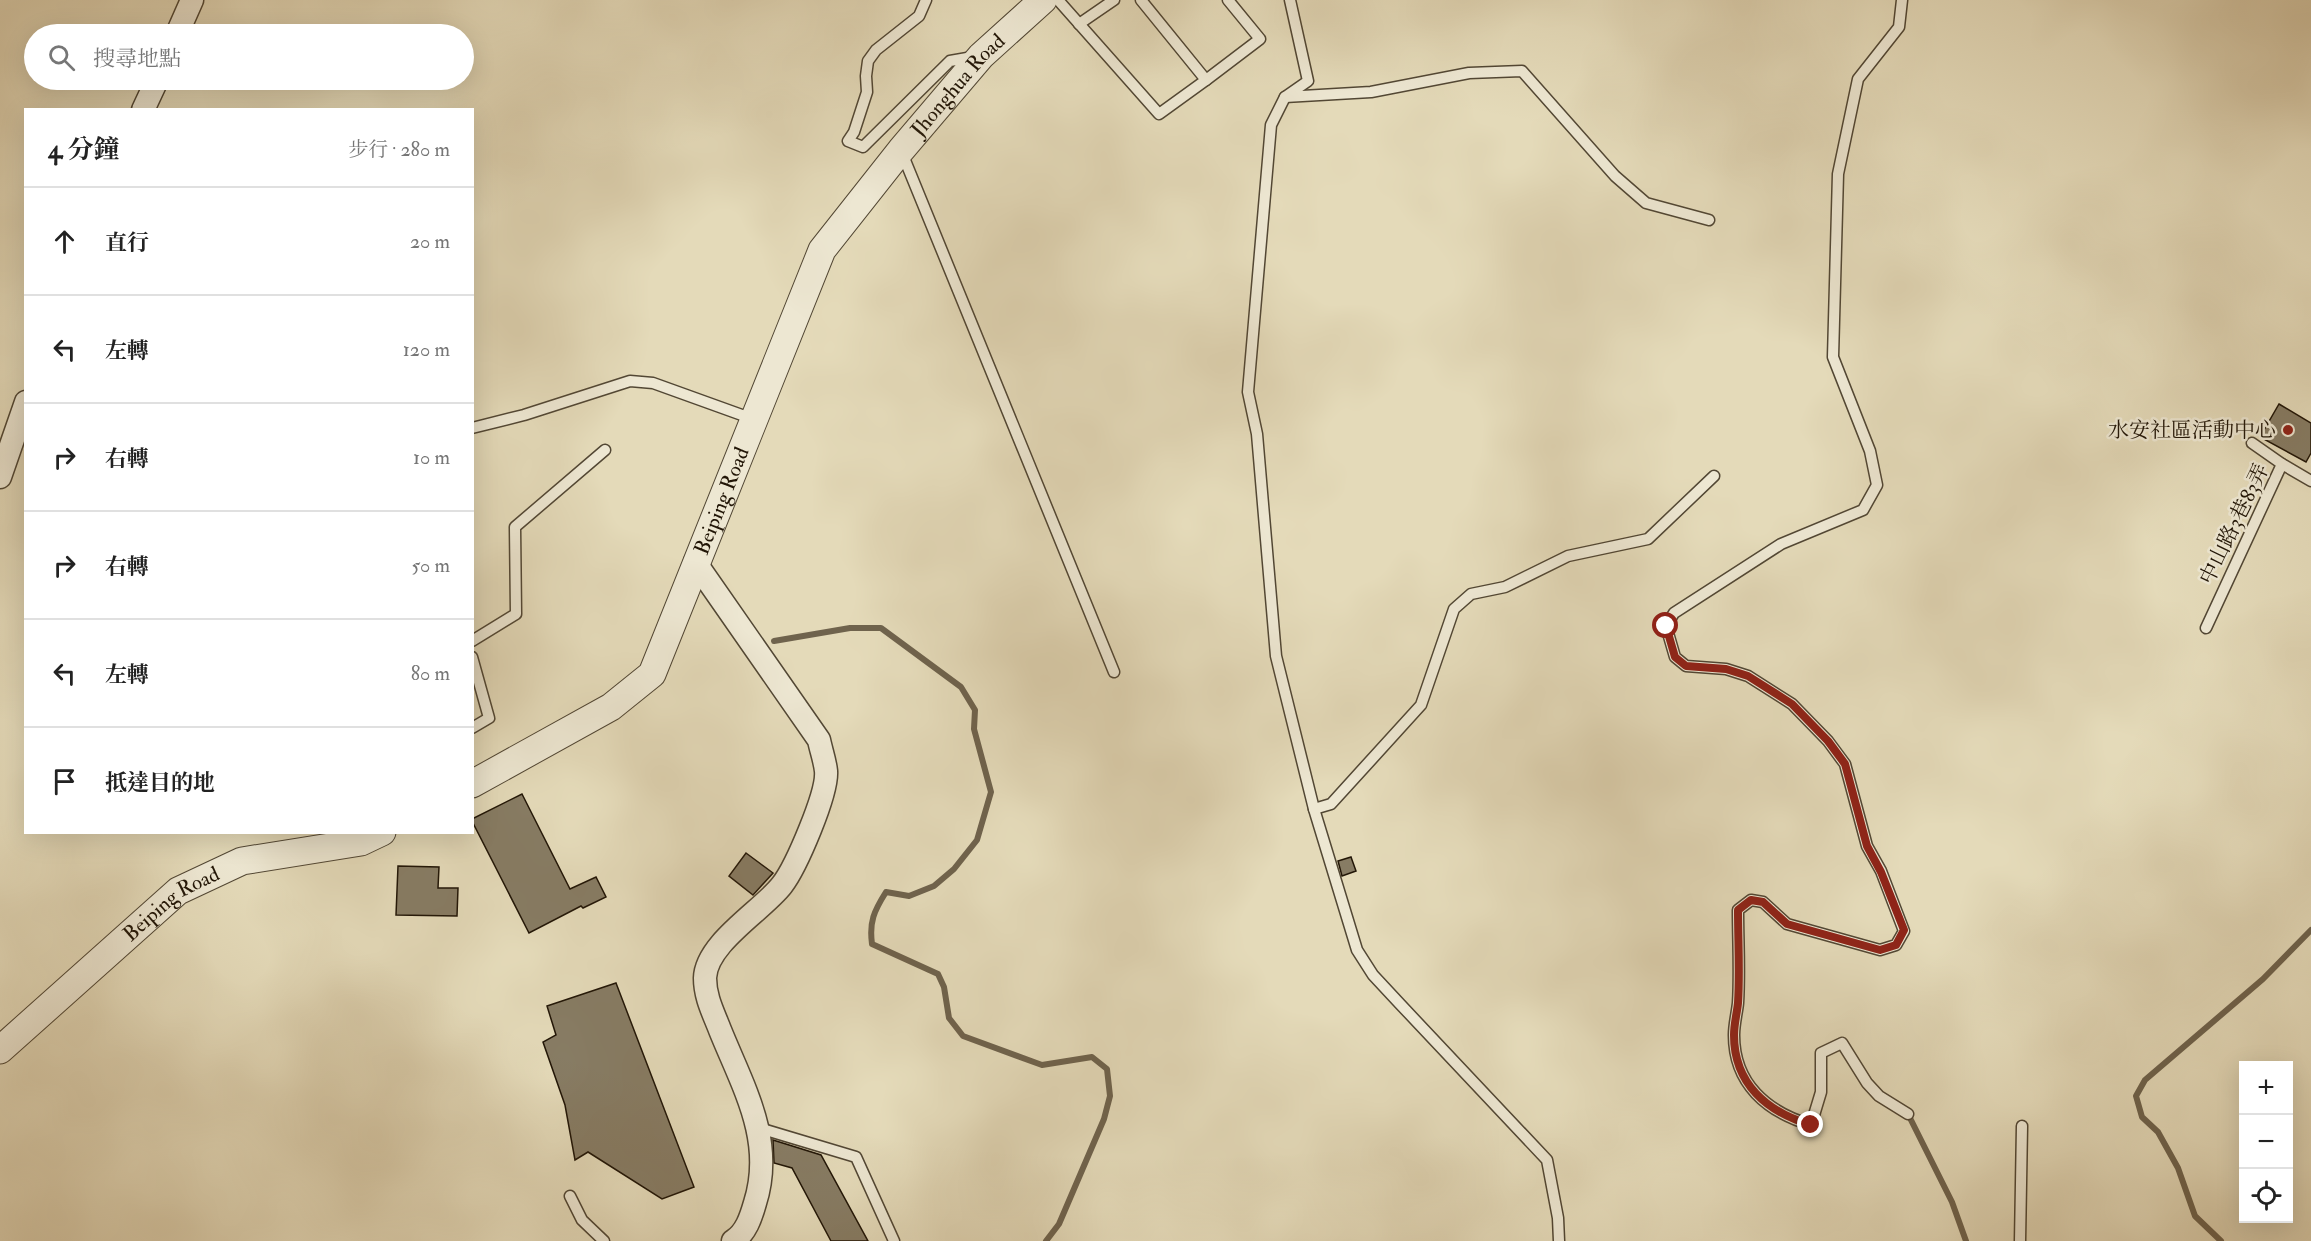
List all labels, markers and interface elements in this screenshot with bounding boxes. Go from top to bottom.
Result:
search box [24,24,474,90]
street label: Jhonghua Road [904,27,1011,144]
icon: search [45,41,78,74]
text: 搜尋地點 [93,45,181,73]
text: 4 分鐘 [48,134,120,166]
text: 步行 · 280 m [348,137,450,162]
icon: ahead [48,225,81,258]
text: 直行 [105,229,149,257]
text: 20 m [410,229,450,254]
icon: left [48,333,81,366]
text: 左轉 [105,337,149,365]
text: 120 m [403,337,450,362]
place label: 水安社區活動中心 [2108,417,2276,444]
marker: 水安社區活動中心 [2281,423,2295,437]
icon: right [48,441,81,474]
street label: Beiping Road [688,443,756,559]
text: 右轉 [105,445,149,473]
text: 10 m [413,445,450,470]
street label: 中山路3巷83弄 [2194,459,2275,589]
icon: right [48,549,81,582]
text: 右轉 [105,553,149,581]
text: 50 m [411,553,450,578]
route start [1652,612,1678,638]
icon: left [48,657,81,690]
text: 左轉 [105,661,149,689]
text: 80 m [411,661,450,686]
icon: arrive [48,765,81,798]
text: 抵達目的地 [105,769,215,797]
street label: Beiping Road [117,860,225,948]
map controls [2239,1061,2293,1223]
button: + [2239,1061,2293,1115]
route end [1797,1111,1823,1137]
button: − [2239,1115,2293,1169]
button: locate [2239,1169,2293,1223]

